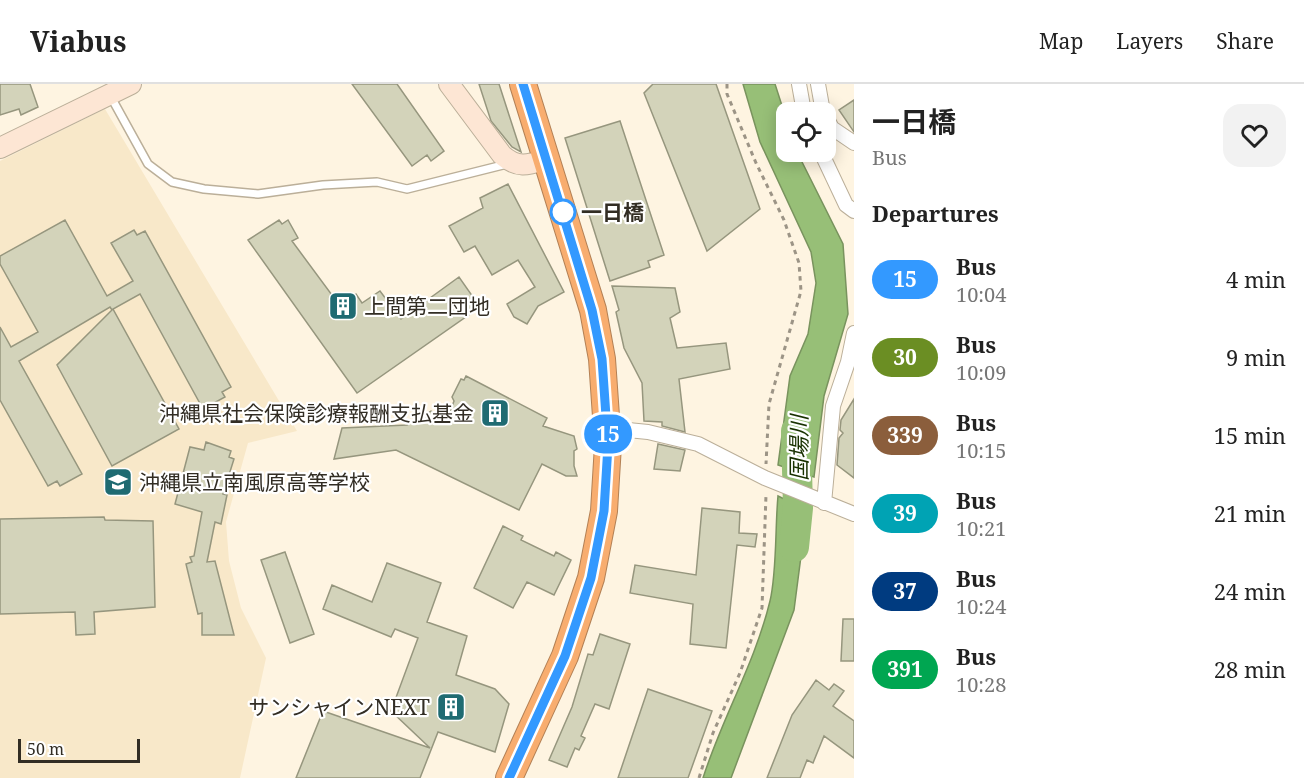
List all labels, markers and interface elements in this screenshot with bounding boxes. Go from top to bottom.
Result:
text: Viabus [30,22,127,60]
text: Map [1039,27,1083,55]
text: Layers [1116,27,1183,55]
text: Share [1216,27,1274,55]
map controls [776,102,836,162]
button: locate [776,102,836,162]
text: 一日橋 [872,102,956,140]
button: heart [1223,104,1286,167]
text: Bus [872,144,907,171]
place label: 一日橋 [581,198,644,226]
text: Departures [872,198,999,228]
marker: 一日橋 [550,199,576,225]
text: Bus [956,251,996,281]
text: 4 min [1226,264,1286,294]
text: 15 [893,265,917,293]
text: 10:04 [956,281,1006,308]
building icon: 上間第二団地 [327,290,359,322]
place label: 上間第二団地 [364,292,490,320]
text: Bus [956,329,996,359]
text: 9 min [1226,342,1286,372]
text: 30 [893,343,917,371]
text: 10:09 [956,359,1006,386]
building icon: 沖縄県社会保険診療報酬支払基金 [479,397,511,429]
place label: 沖縄県社会保険診療報酬支払基金 [159,399,474,427]
text: Bus [956,407,996,437]
water label: 国場川 [783,413,813,481]
line badge: 15 [581,414,635,454]
text: 15 [596,420,620,448]
text: 15 min [1214,420,1286,450]
text: 339 [887,421,923,449]
text: 10:15 [956,437,1006,464]
school or university icon: 沖縄県立南風原高等学校 [102,466,134,498]
place label: 沖縄県立南風原高等学校 [139,468,370,496]
text: Bus [956,485,996,515]
text: 21 min [1214,498,1286,528]
text: 39 [893,499,917,527]
text: 10:21 [956,515,1006,542]
text: Bus [956,563,996,593]
text: 24 min [1214,576,1286,606]
text: 37 [893,577,917,605]
text: 10:24 [956,593,1006,620]
text: Bus [956,641,996,671]
text: 28 min [1214,654,1286,684]
text: 391 [887,655,923,683]
text: 10:28 [956,671,1006,698]
building icon: サンシャインNEXT [435,691,467,723]
place label: サンシャインNEXT [248,693,430,721]
scale bar [18,736,140,764]
text: 50 m [27,738,64,760]

